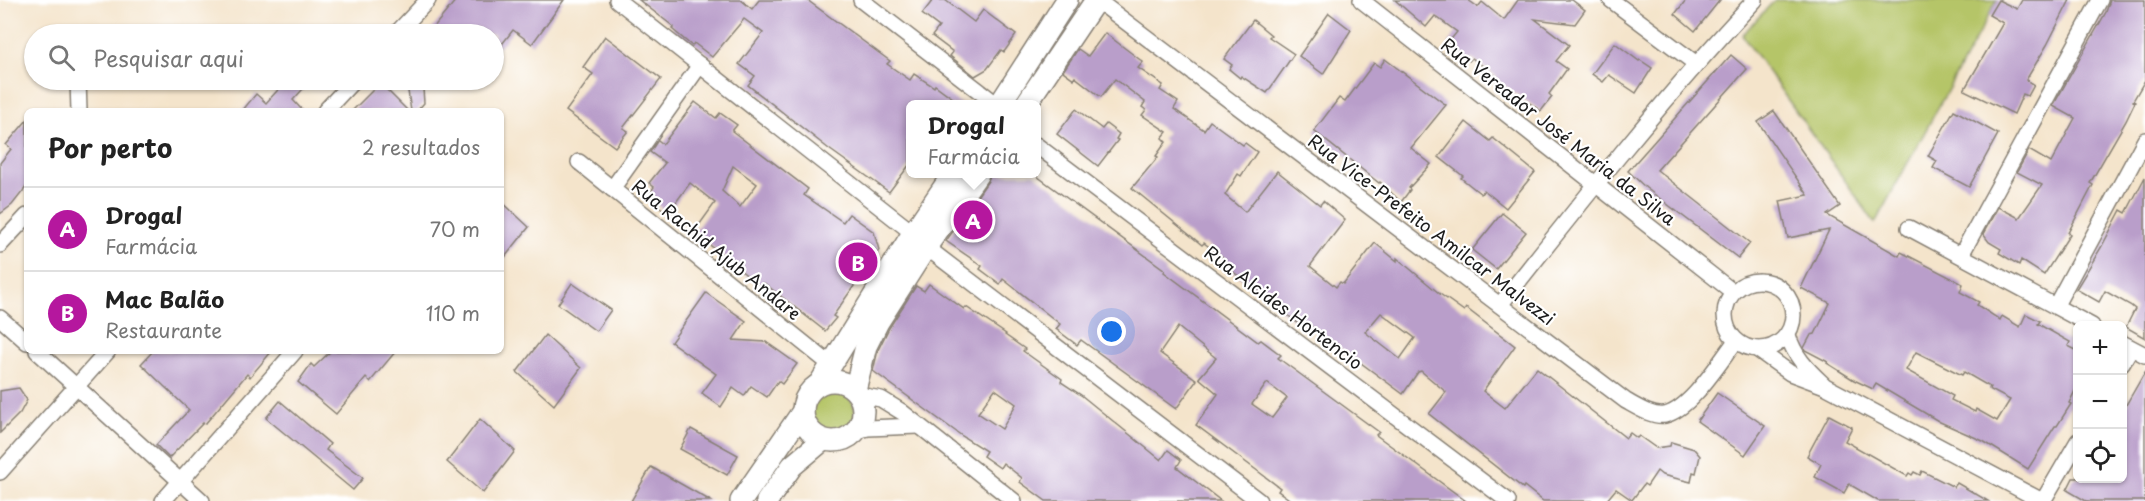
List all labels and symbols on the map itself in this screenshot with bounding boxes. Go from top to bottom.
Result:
street label: Rua Vereador José Maria da Silva [1436,31,1682,231]
street label: Rua Vice-Prefeito Amilcar Malvezzi [1303,127,1561,331]
street label: Rua Rachid Ajub Andare [627,172,807,326]
pin: A [954,198,992,242]
street label: Rua Alcides Hortencio [1199,238,1369,376]
pin: B [838,240,878,284]
your location [1097,317,1126,346]

